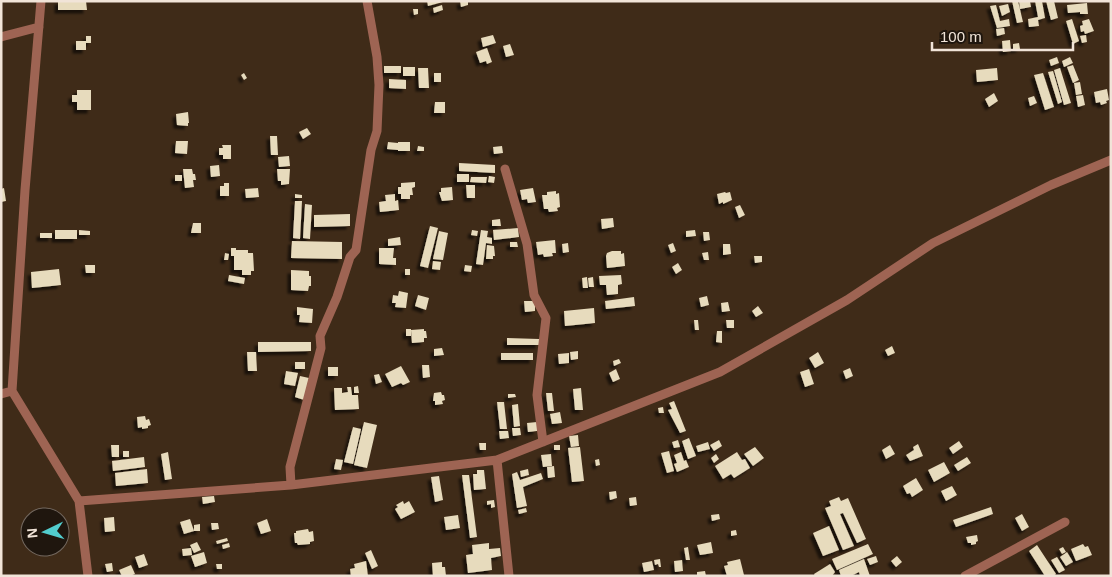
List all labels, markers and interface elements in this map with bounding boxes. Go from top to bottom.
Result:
scale bar [932,20,1073,52]
text: 100 m [940,28,982,45]
north arrow [20,507,70,557]
text: N [24,527,40,539]

